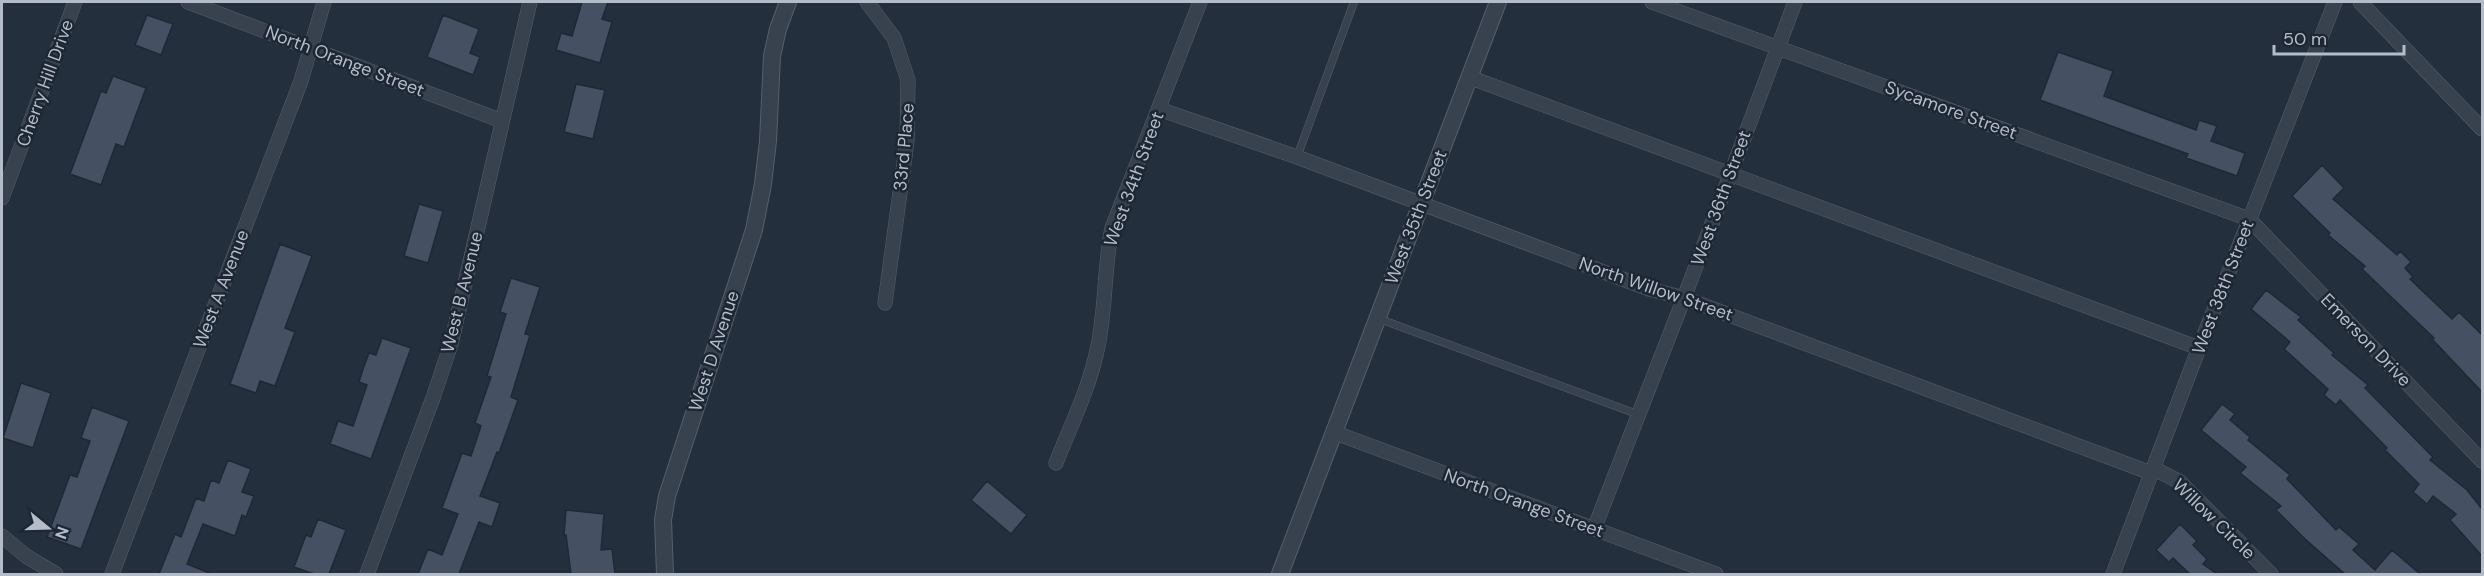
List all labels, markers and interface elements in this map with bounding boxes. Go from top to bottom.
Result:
street label: Cherry Hill Drive [11,16,79,150]
scale bar [2274,18,2404,56]
street label: North Orange Street [262,20,428,102]
text: 50 m [2283,27,2327,51]
street label: Sycamore Street [1882,75,2020,145]
street label: 33rd Place [888,102,920,192]
street label: West 34th Street [1098,108,1170,250]
street label: West 36th Street [1685,127,1757,269]
street label: West 35th Street [1379,146,1453,288]
street label: West 38th Street [2186,216,2260,358]
street label: West A Avenue [187,226,255,352]
street label: West B Avenue [435,229,489,355]
street label: North Willow Street [1576,251,1736,327]
street label: West D Avenue [683,288,745,414]
street label: Emerson Drive [2315,288,2417,392]
street label: North Orange Street [1441,463,1607,543]
street label: Willow Circle [2167,473,2261,565]
north arrow [18,498,78,558]
text: N [50,524,74,542]

